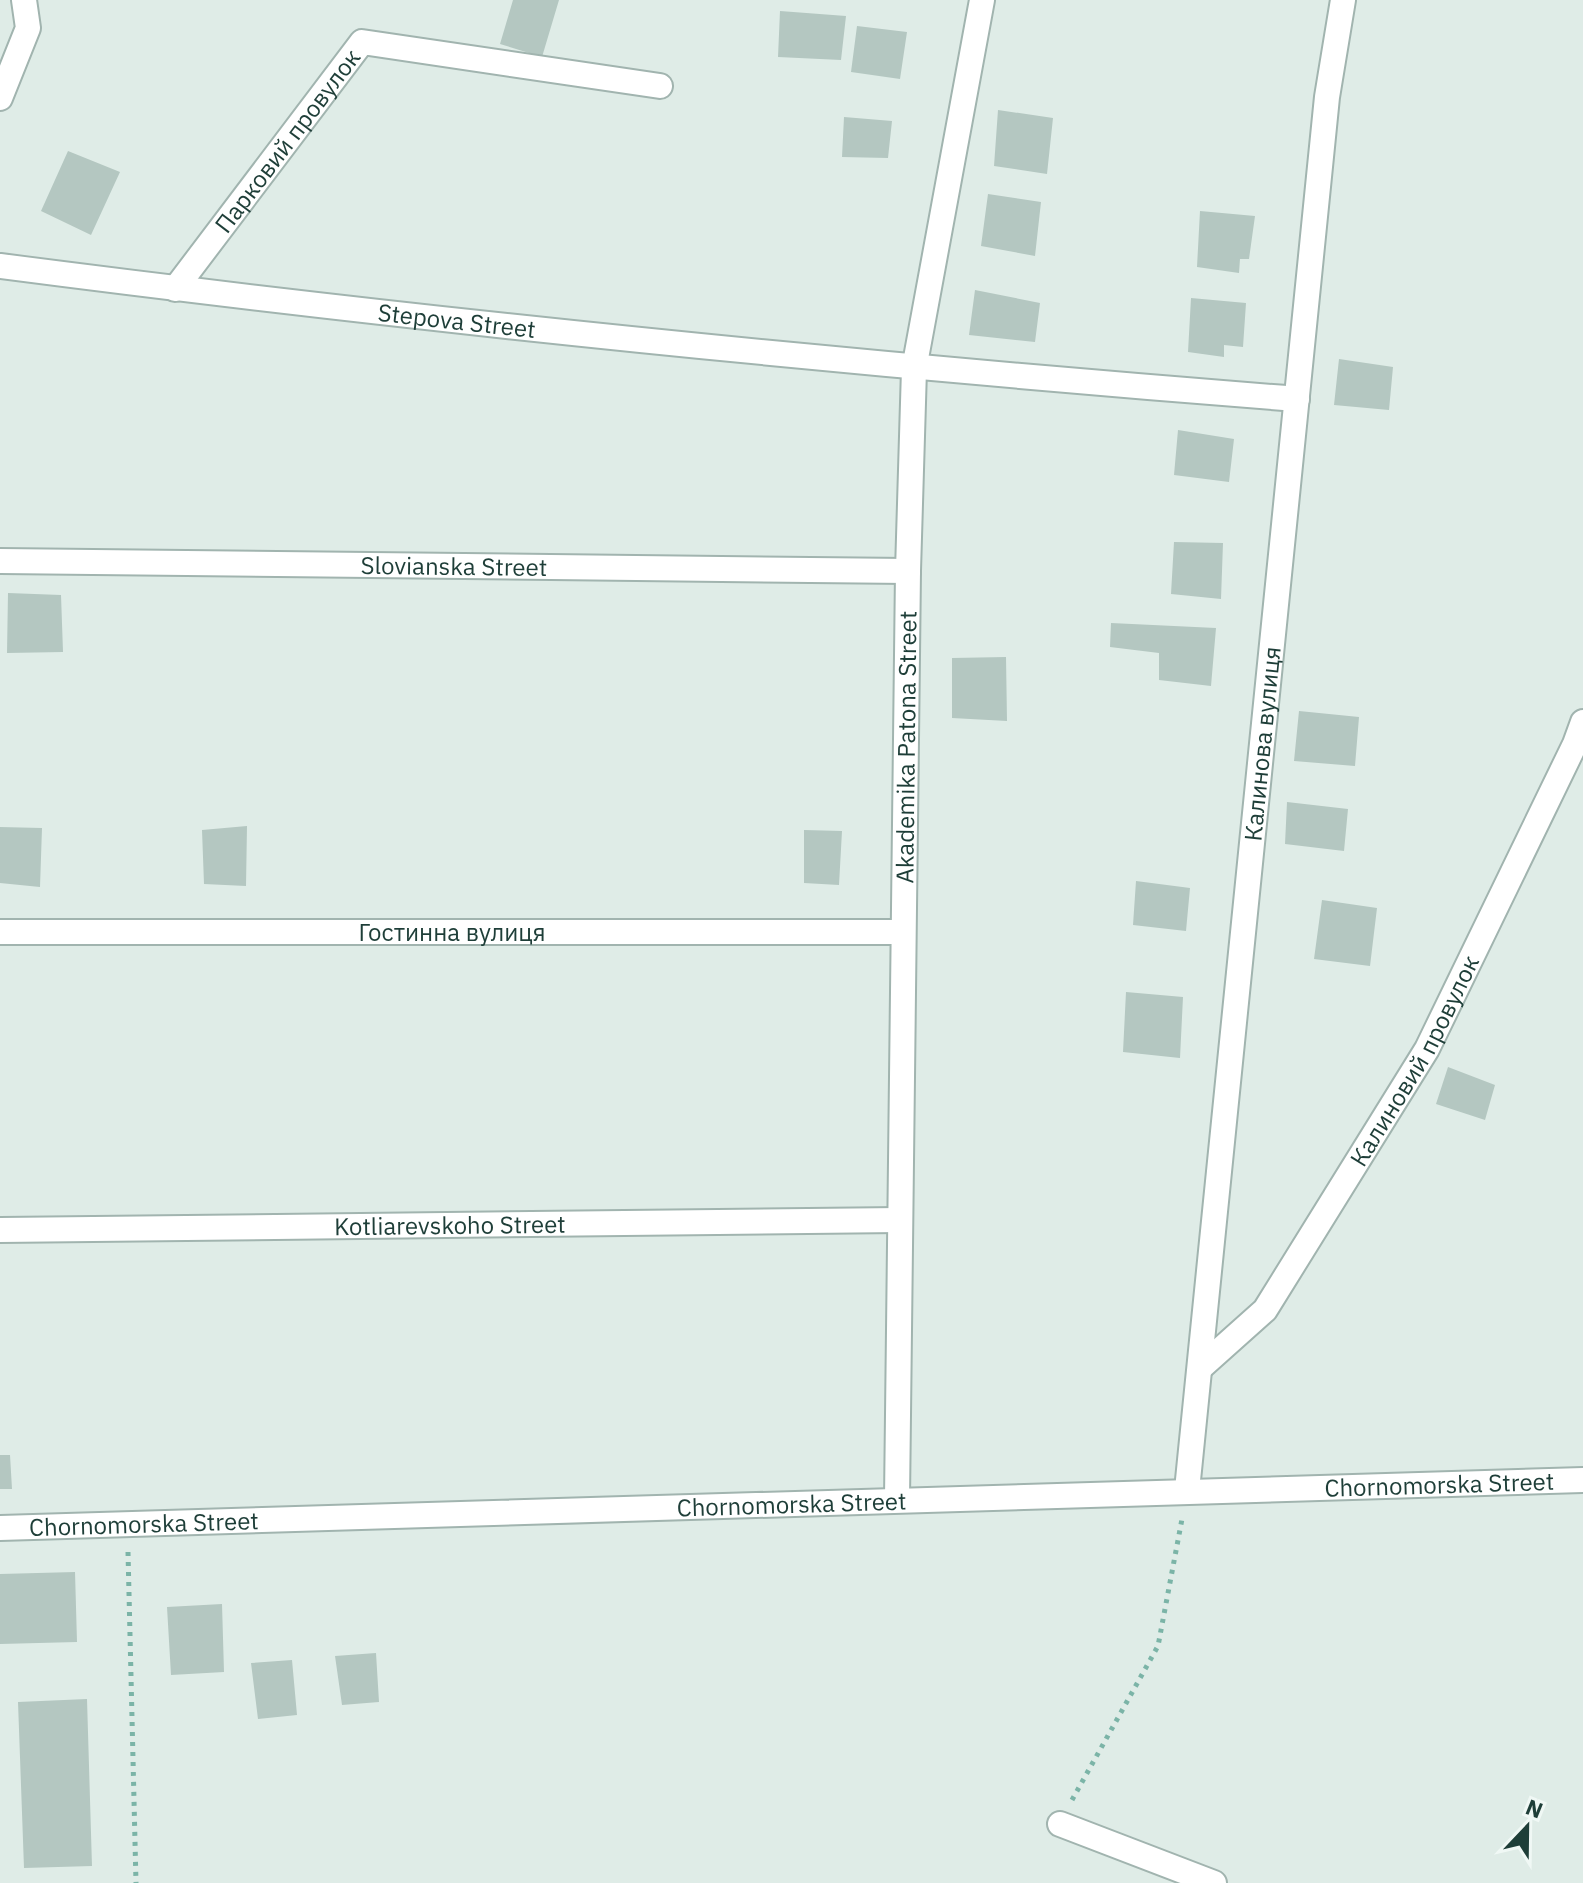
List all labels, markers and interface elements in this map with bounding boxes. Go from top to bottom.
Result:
street label: Парковий провулок [207,42,367,239]
street label: Stepova Street [376,296,537,345]
street label: Slovianska Street [360,549,547,583]
street label: Akademika Patona Street [888,610,924,884]
street label: Калинова вулиця [1236,645,1288,843]
street label: Гостинна вулиця [358,916,546,948]
street label: Калиновий провулок [1342,950,1486,1172]
street label: Kotliarevskoho Street [334,1208,566,1242]
street label: Chornomorska Street [1324,1465,1555,1504]
street label: Chornomorska Street [676,1485,907,1523]
street label: Chornomorska Street [29,1504,259,1543]
north arrow [1487,1787,1567,1867]
text: N [1522,1792,1547,1824]

